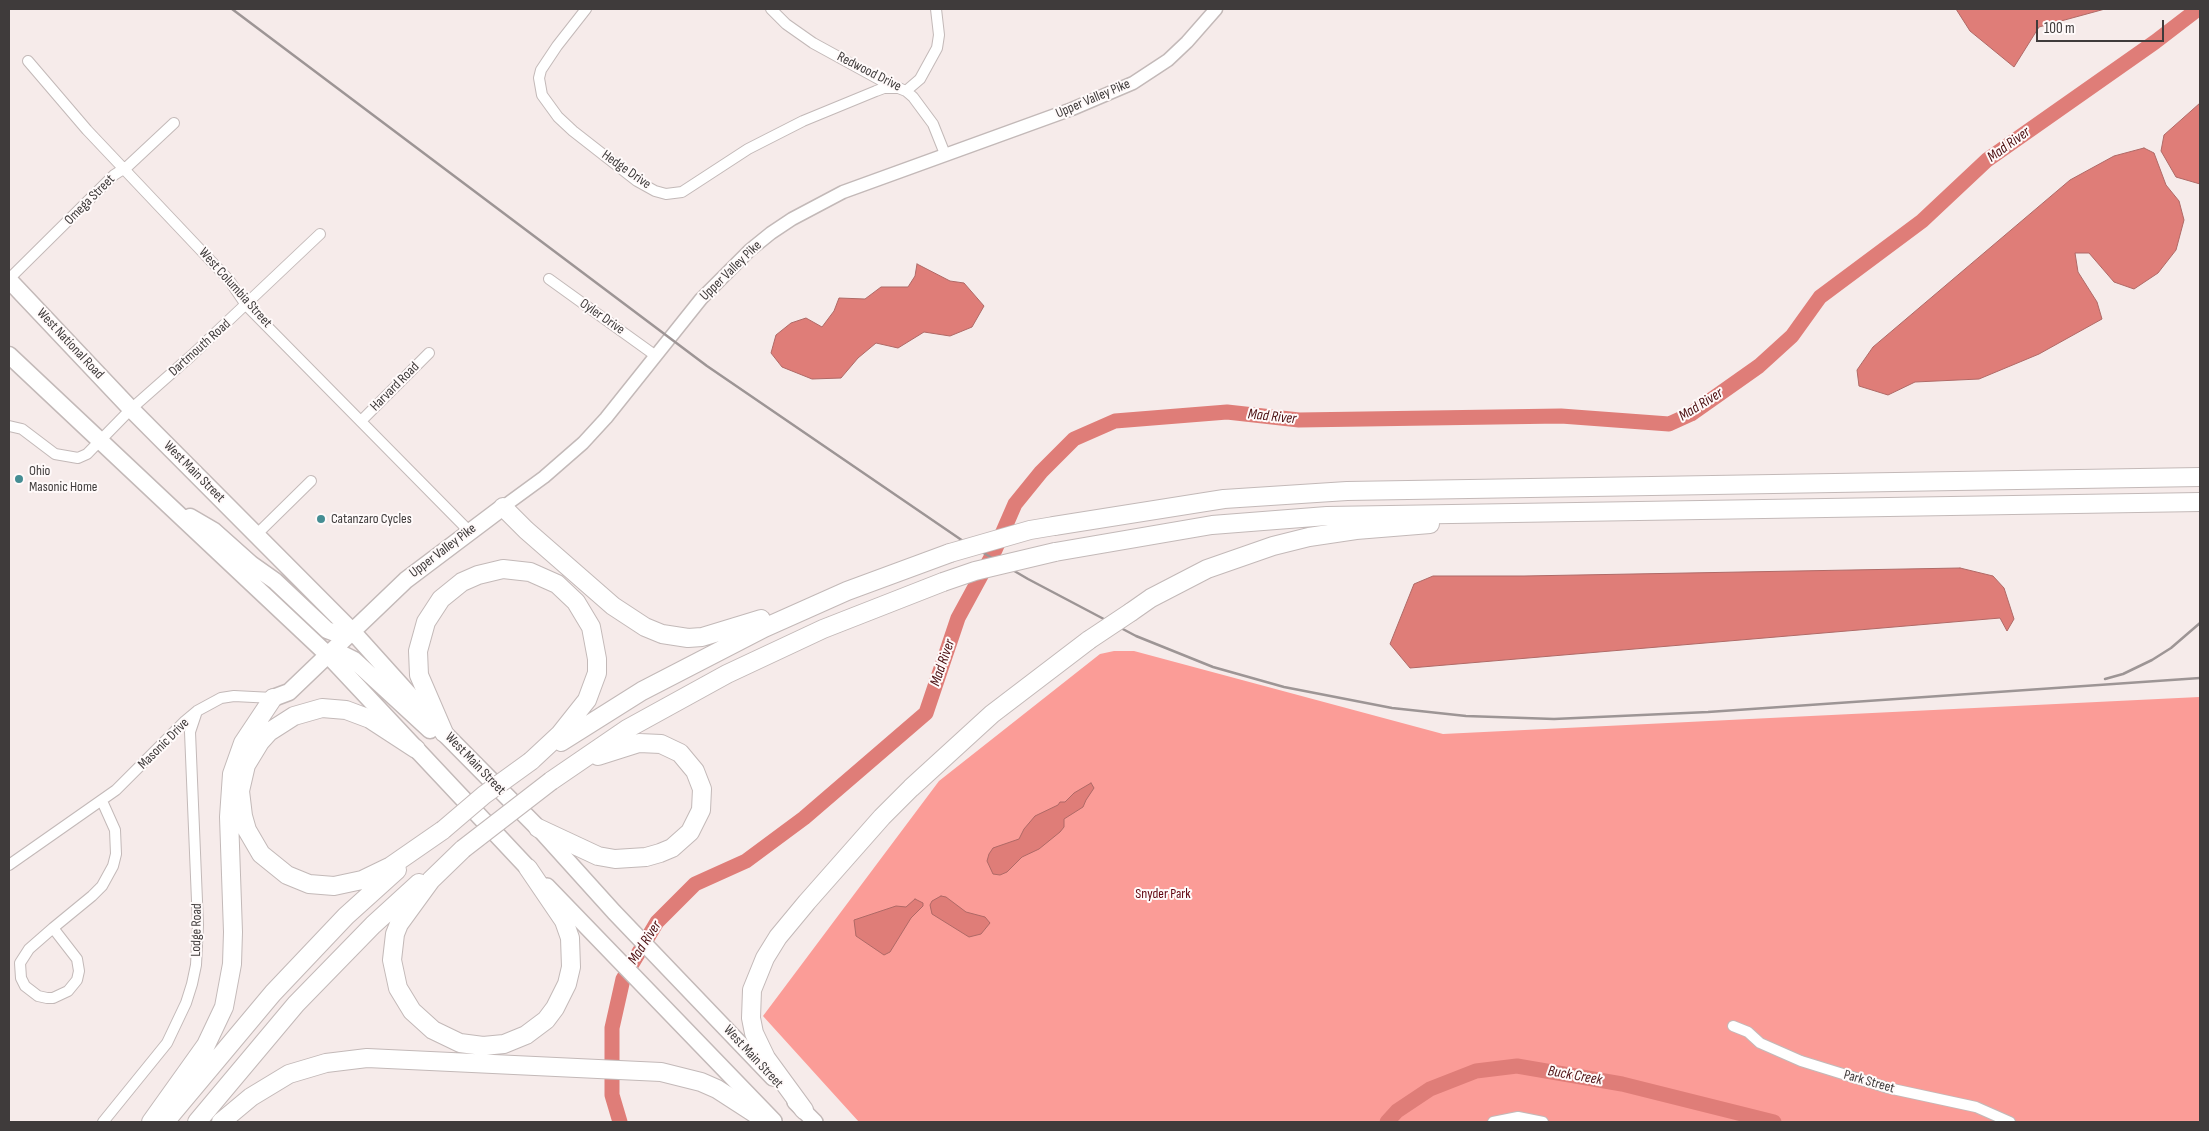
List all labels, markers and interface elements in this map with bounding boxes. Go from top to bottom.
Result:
scale bar [2039,10,2166,42]
text: 100 m [2044,19,2075,38]
street label: Redwood Drive [834,49,904,95]
street label: Upper Valley Pike [1053,76,1133,122]
water label: Mad River [1984,123,2034,167]
street label: Hedge Drive [598,147,654,193]
street label: Omega Street [61,171,119,229]
street label: Upper Valley Pike [697,237,765,305]
street label: West Columbia Street [195,245,275,331]
street label: Oyler Drive [576,295,628,339]
street label: West National Road [33,305,107,383]
street label: Dartmouth Road [166,316,234,380]
street label: Harvard Road [367,359,423,415]
water label: Mad River [1676,385,1726,425]
water label: Mad River [1247,406,1297,428]
street label: West Main Street [160,438,228,506]
place label: Ohio Masonic Home [29,463,98,496]
marker: Ohio Masonic Home [13,473,25,485]
place label: Catanzaro Cycles [331,511,412,527]
marker: Catanzaro Cycles [315,513,327,525]
street label: Upper Valley Pike [406,520,480,582]
water label: Mad River [927,637,959,689]
street label: Masonic Drive [135,715,193,773]
street label: West Main Street [441,729,509,799]
park label: Snyder Park [1135,886,1191,902]
street label: Lodge Road [188,903,206,957]
water label: Mad River [624,918,666,968]
street label: West Main Street [720,1022,786,1092]
water label: Buck Creek [1546,1062,1604,1090]
street label: Park Street [1842,1067,1896,1097]

